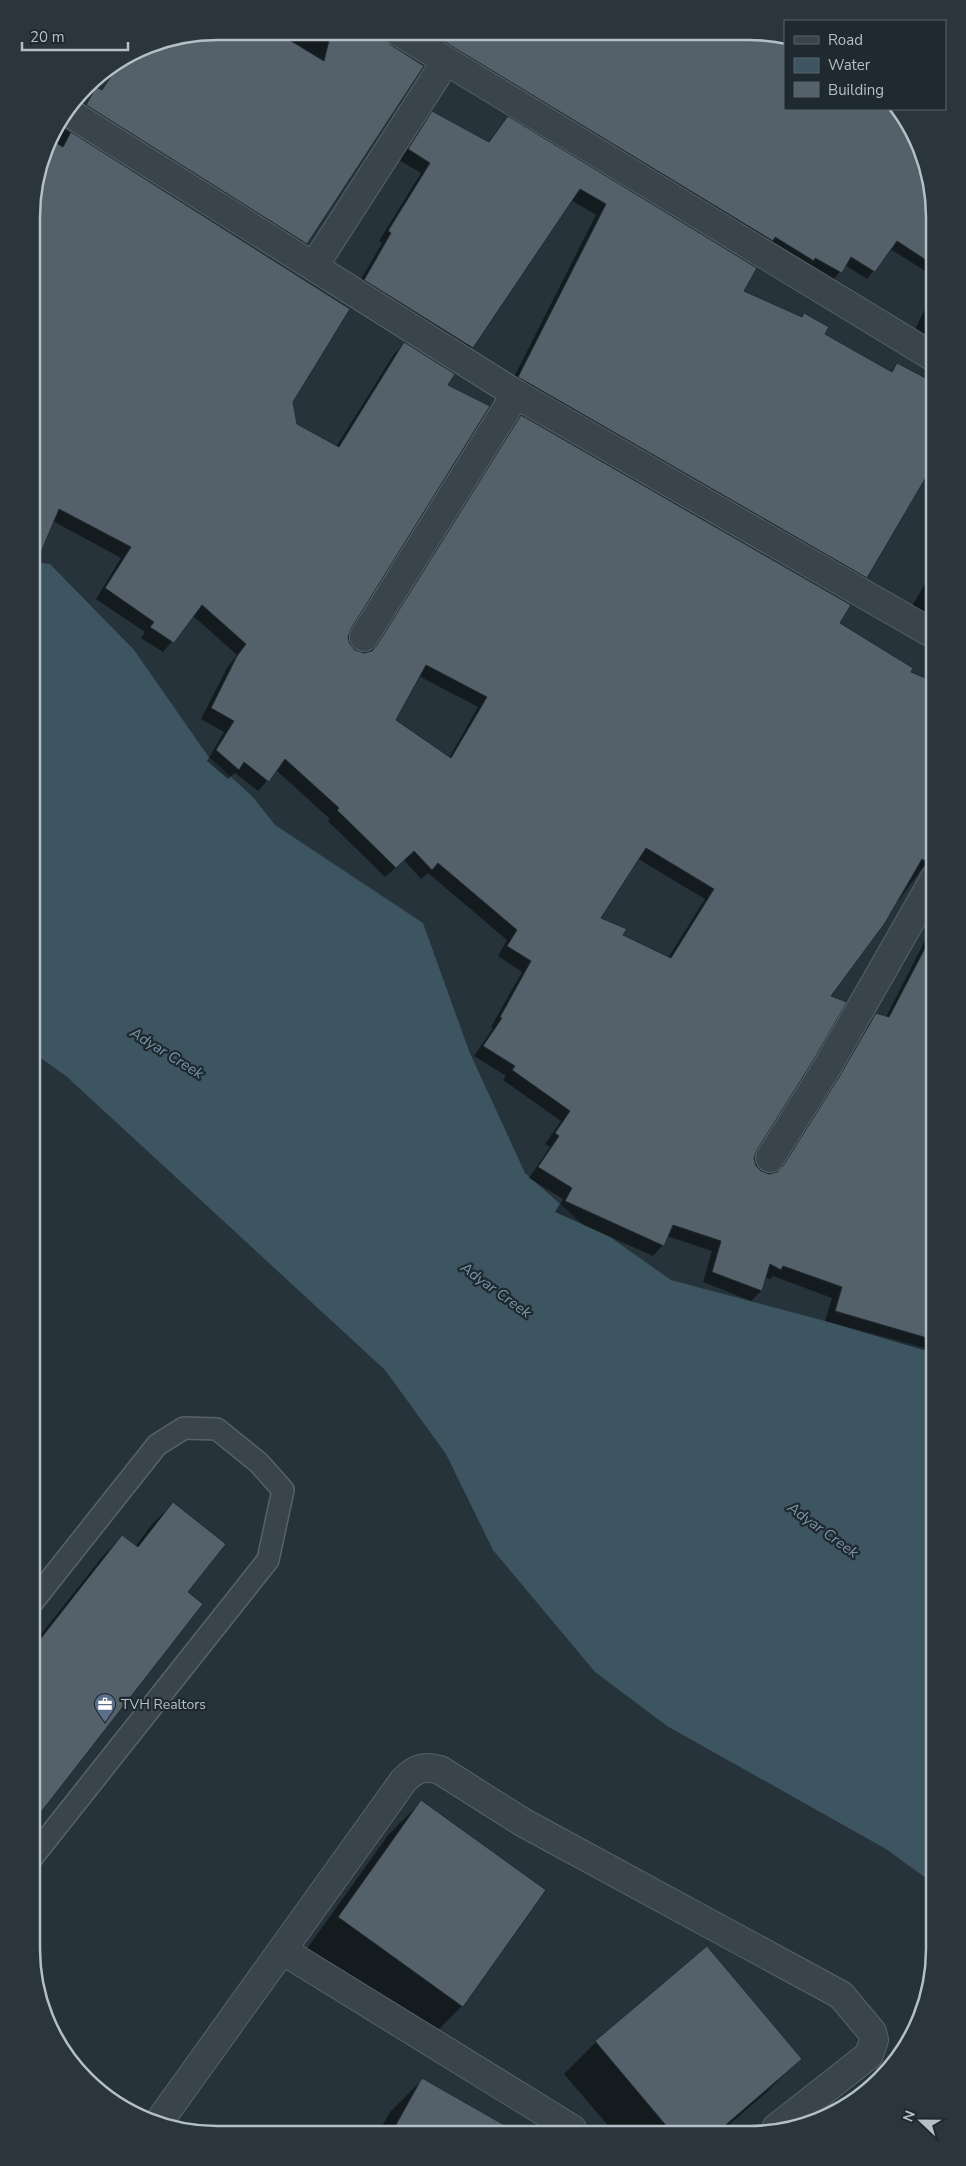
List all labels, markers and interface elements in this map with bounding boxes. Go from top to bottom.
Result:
scale bar [22,20,129,52]
legend [784,20,946,110]
text: 20 m [30,27,65,47]
text: Road [828,30,863,50]
text: Water [828,55,871,75]
text: Building [828,80,884,100]
water label: Adyar Creek [126,1022,208,1084]
water label: Adyar Creek [456,1257,536,1323]
water label: Adyar Creek [783,1497,863,1563]
office icon: TVH Realtors [93,1692,117,1723]
place label: TVH Realtors [121,1695,206,1714]
north arrow [896,2096,946,2146]
text: N [899,2108,920,2125]

